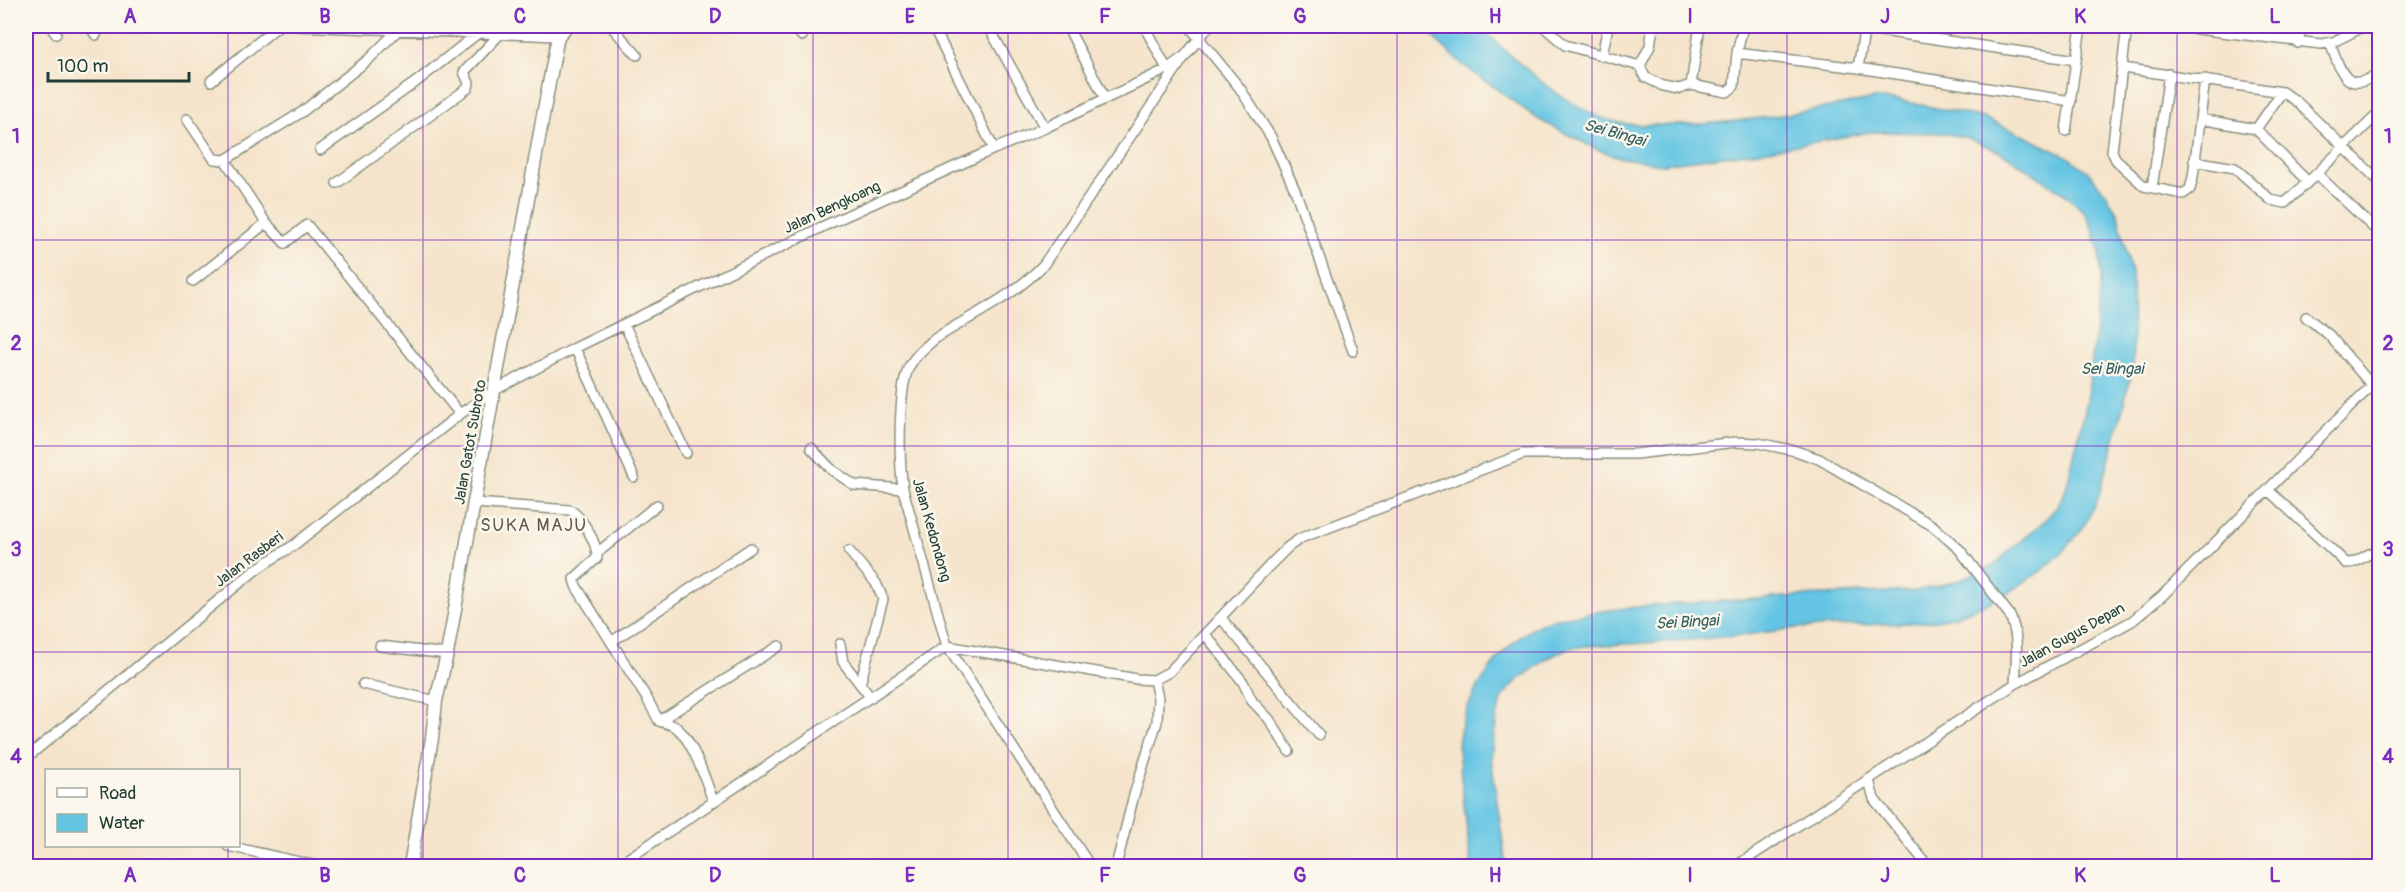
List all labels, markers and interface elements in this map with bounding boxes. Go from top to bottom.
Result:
text: A [124,4,137,29]
text: B [319,4,331,29]
text: C [514,4,526,29]
text: D [709,4,722,29]
text: E [905,4,916,29]
text: F [1099,4,1111,29]
text: G [1293,4,1307,29]
text: H [1489,4,1502,29]
text: I [1687,4,1693,29]
text: J [1880,4,1890,29]
text: K [2074,4,2086,29]
text: L [2269,4,2281,29]
scale bar [48,45,189,83]
text: 100 m [57,55,109,78]
water label: Sei Bingai [1582,115,1650,152]
text: 1 [12,124,20,149]
text: 1 [2384,124,2392,149]
street label: Jalan Bengkoang [781,177,884,238]
text: 2 [10,331,22,356]
text: 2 [2382,331,2394,356]
water label: Sei Bingai [2081,359,2145,379]
street label: Jalan Gatot Subroto [450,378,491,506]
street label: Jalan Kedondong [908,476,955,584]
district label: SUKA MAJU [480,514,588,537]
street label: Jalan Rasberi [211,527,288,591]
text: 3 [10,537,22,562]
text: 3 [2382,537,2394,562]
street label: Jalan Gugus Depan [2016,599,2128,672]
water label: Sei Bingai [1655,610,1721,634]
text: 4 [10,744,22,769]
text: 4 [2382,744,2394,769]
legend [45,769,240,847]
text: Road [99,782,136,805]
text: Water [99,812,145,835]
text: A [124,863,137,888]
text: B [319,863,331,888]
text: C [514,863,526,888]
text: D [709,863,722,888]
text: E [905,863,916,888]
text: F [1099,863,1111,888]
text: G [1293,863,1307,888]
text: H [1489,863,1502,888]
text: I [1687,863,1693,888]
text: J [1880,863,1890,888]
text: K [2074,863,2086,888]
text: L [2269,863,2281,888]

